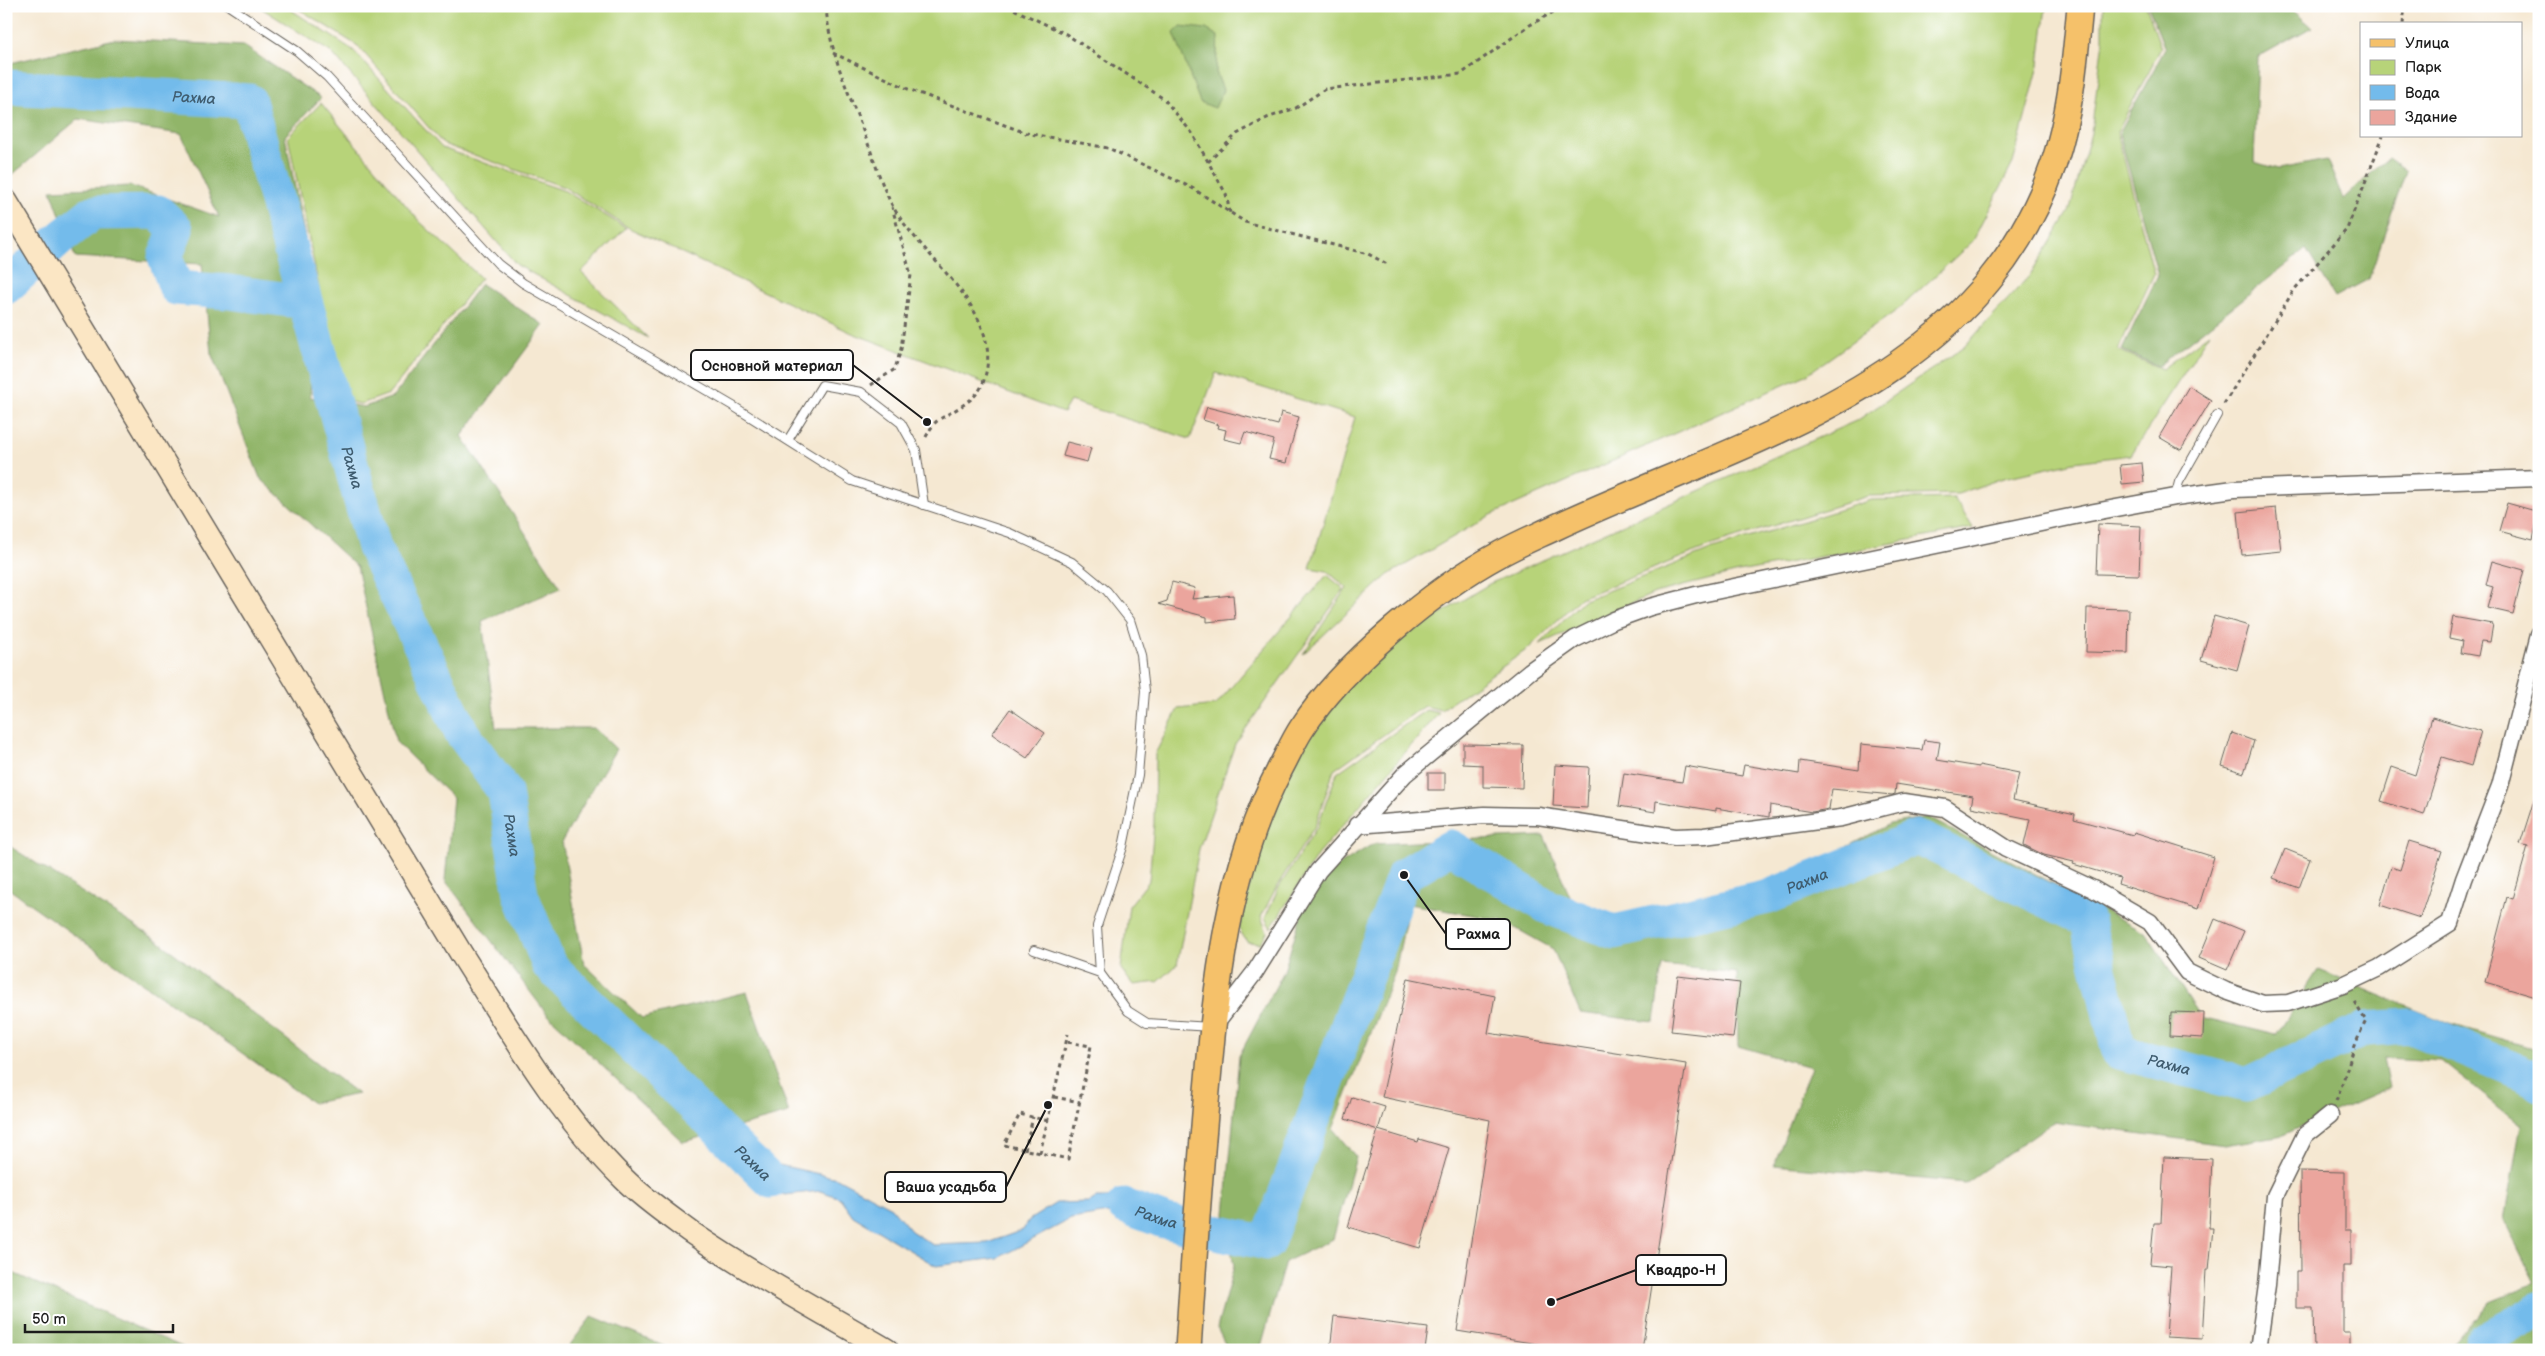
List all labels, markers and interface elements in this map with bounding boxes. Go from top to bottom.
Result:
legend [2360,22,2522,138]
text: Улица [2405,34,2450,53]
text: Парк [2405,58,2442,77]
text: Вода [2405,84,2440,103]
water label: Рахма [171,87,216,109]
text: Здание [2405,108,2457,127]
callout: Основной материал [691,350,853,380]
text: Основной материал [701,357,843,376]
water label: Рахма [337,444,367,491]
water label: Рахма [499,812,524,858]
water label: Рахма [1783,864,1831,898]
callout: Рахма [1446,919,1510,949]
text: Рахма [1456,925,1500,944]
water label: Рахма [2145,1050,2193,1080]
water label: Рахма [730,1141,775,1185]
callout: Ваша усадьба [885,1172,1006,1202]
text: Ваша усадьба [896,1178,997,1197]
water label: Рахма [1132,1201,1179,1233]
callout: Квадро-Н [1636,1255,1726,1285]
text: Квадро-Н [1646,1261,1716,1280]
scale bar [25,1301,172,1333]
text: 50 m [32,1310,66,1329]

